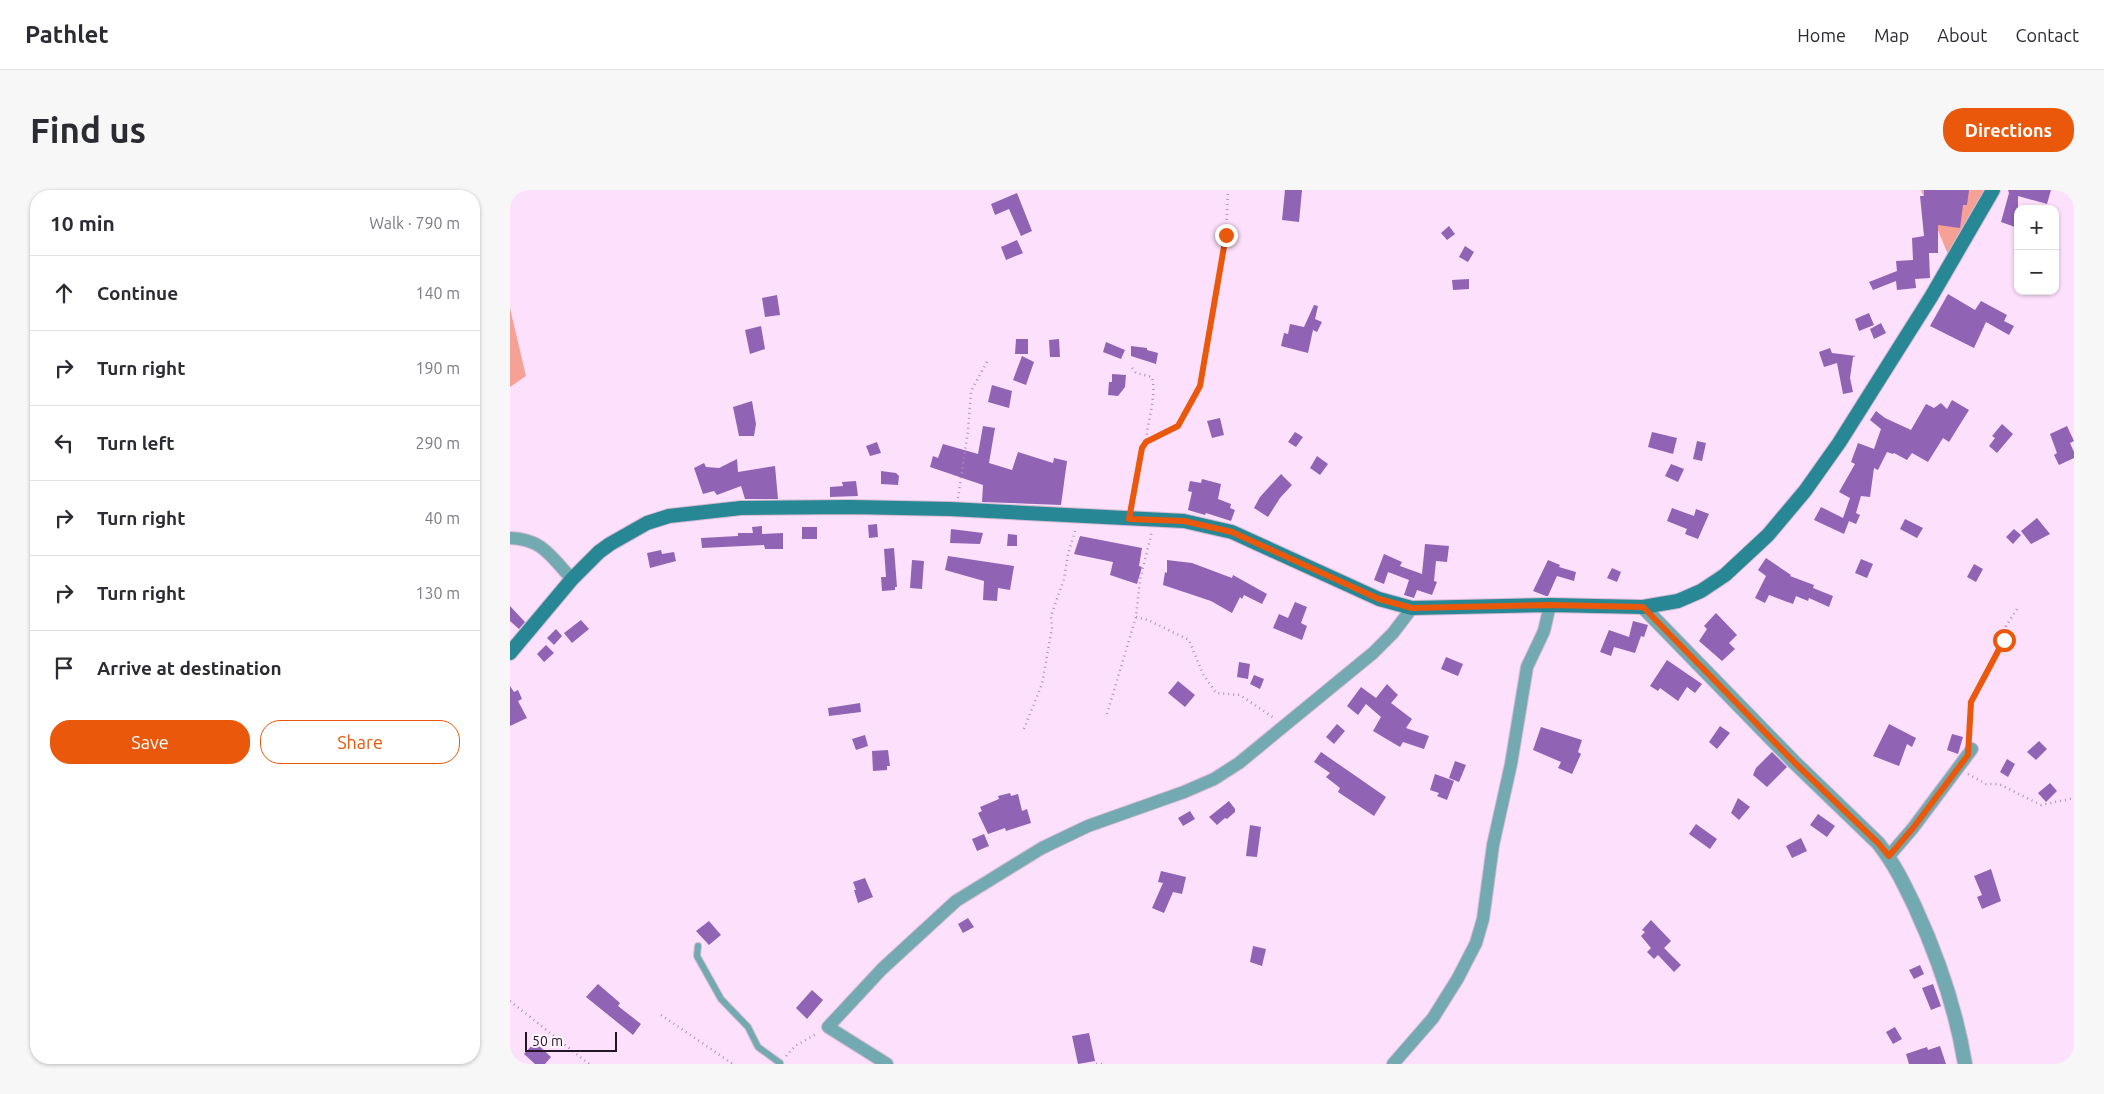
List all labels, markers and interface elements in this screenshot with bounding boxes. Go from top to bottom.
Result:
text: Pathlet [25,21,109,48]
text: Home [1797,25,1846,45]
text: Map [1874,25,1909,45]
text: About [1937,25,1987,45]
text: Contact [2015,25,2079,45]
button: Directions [1943,108,2074,152]
text: Find us [30,110,146,150]
map controls [2014,205,2059,295]
button: + [2014,205,2059,250]
text: 10 min [50,211,115,235]
text: Walk · 790 m [369,214,460,232]
route end [1215,224,1238,247]
button: − [2014,250,2059,295]
icon: ahead [50,279,78,307]
text: Continue [97,282,178,304]
text: 140 m [415,284,460,302]
icon: right [50,354,78,382]
text: Turn right [97,357,185,379]
text: 190 m [415,359,460,377]
icon: left [50,429,78,457]
text: Turn left [97,432,175,454]
text: 290 m [415,434,460,452]
icon: right [50,504,78,532]
text: Turn right [97,507,185,529]
text: 40 m [424,509,460,527]
icon: right [50,579,78,607]
text: Turn right [97,582,185,604]
text: 130 m [415,584,460,602]
route start [1993,629,2016,652]
icon: arrive [50,654,78,682]
text: Arrive at destination [97,657,282,679]
button: Save [50,720,250,764]
button: Share [260,720,460,764]
scale bar [525,1029,618,1052]
text: 50 m [532,1033,563,1049]

